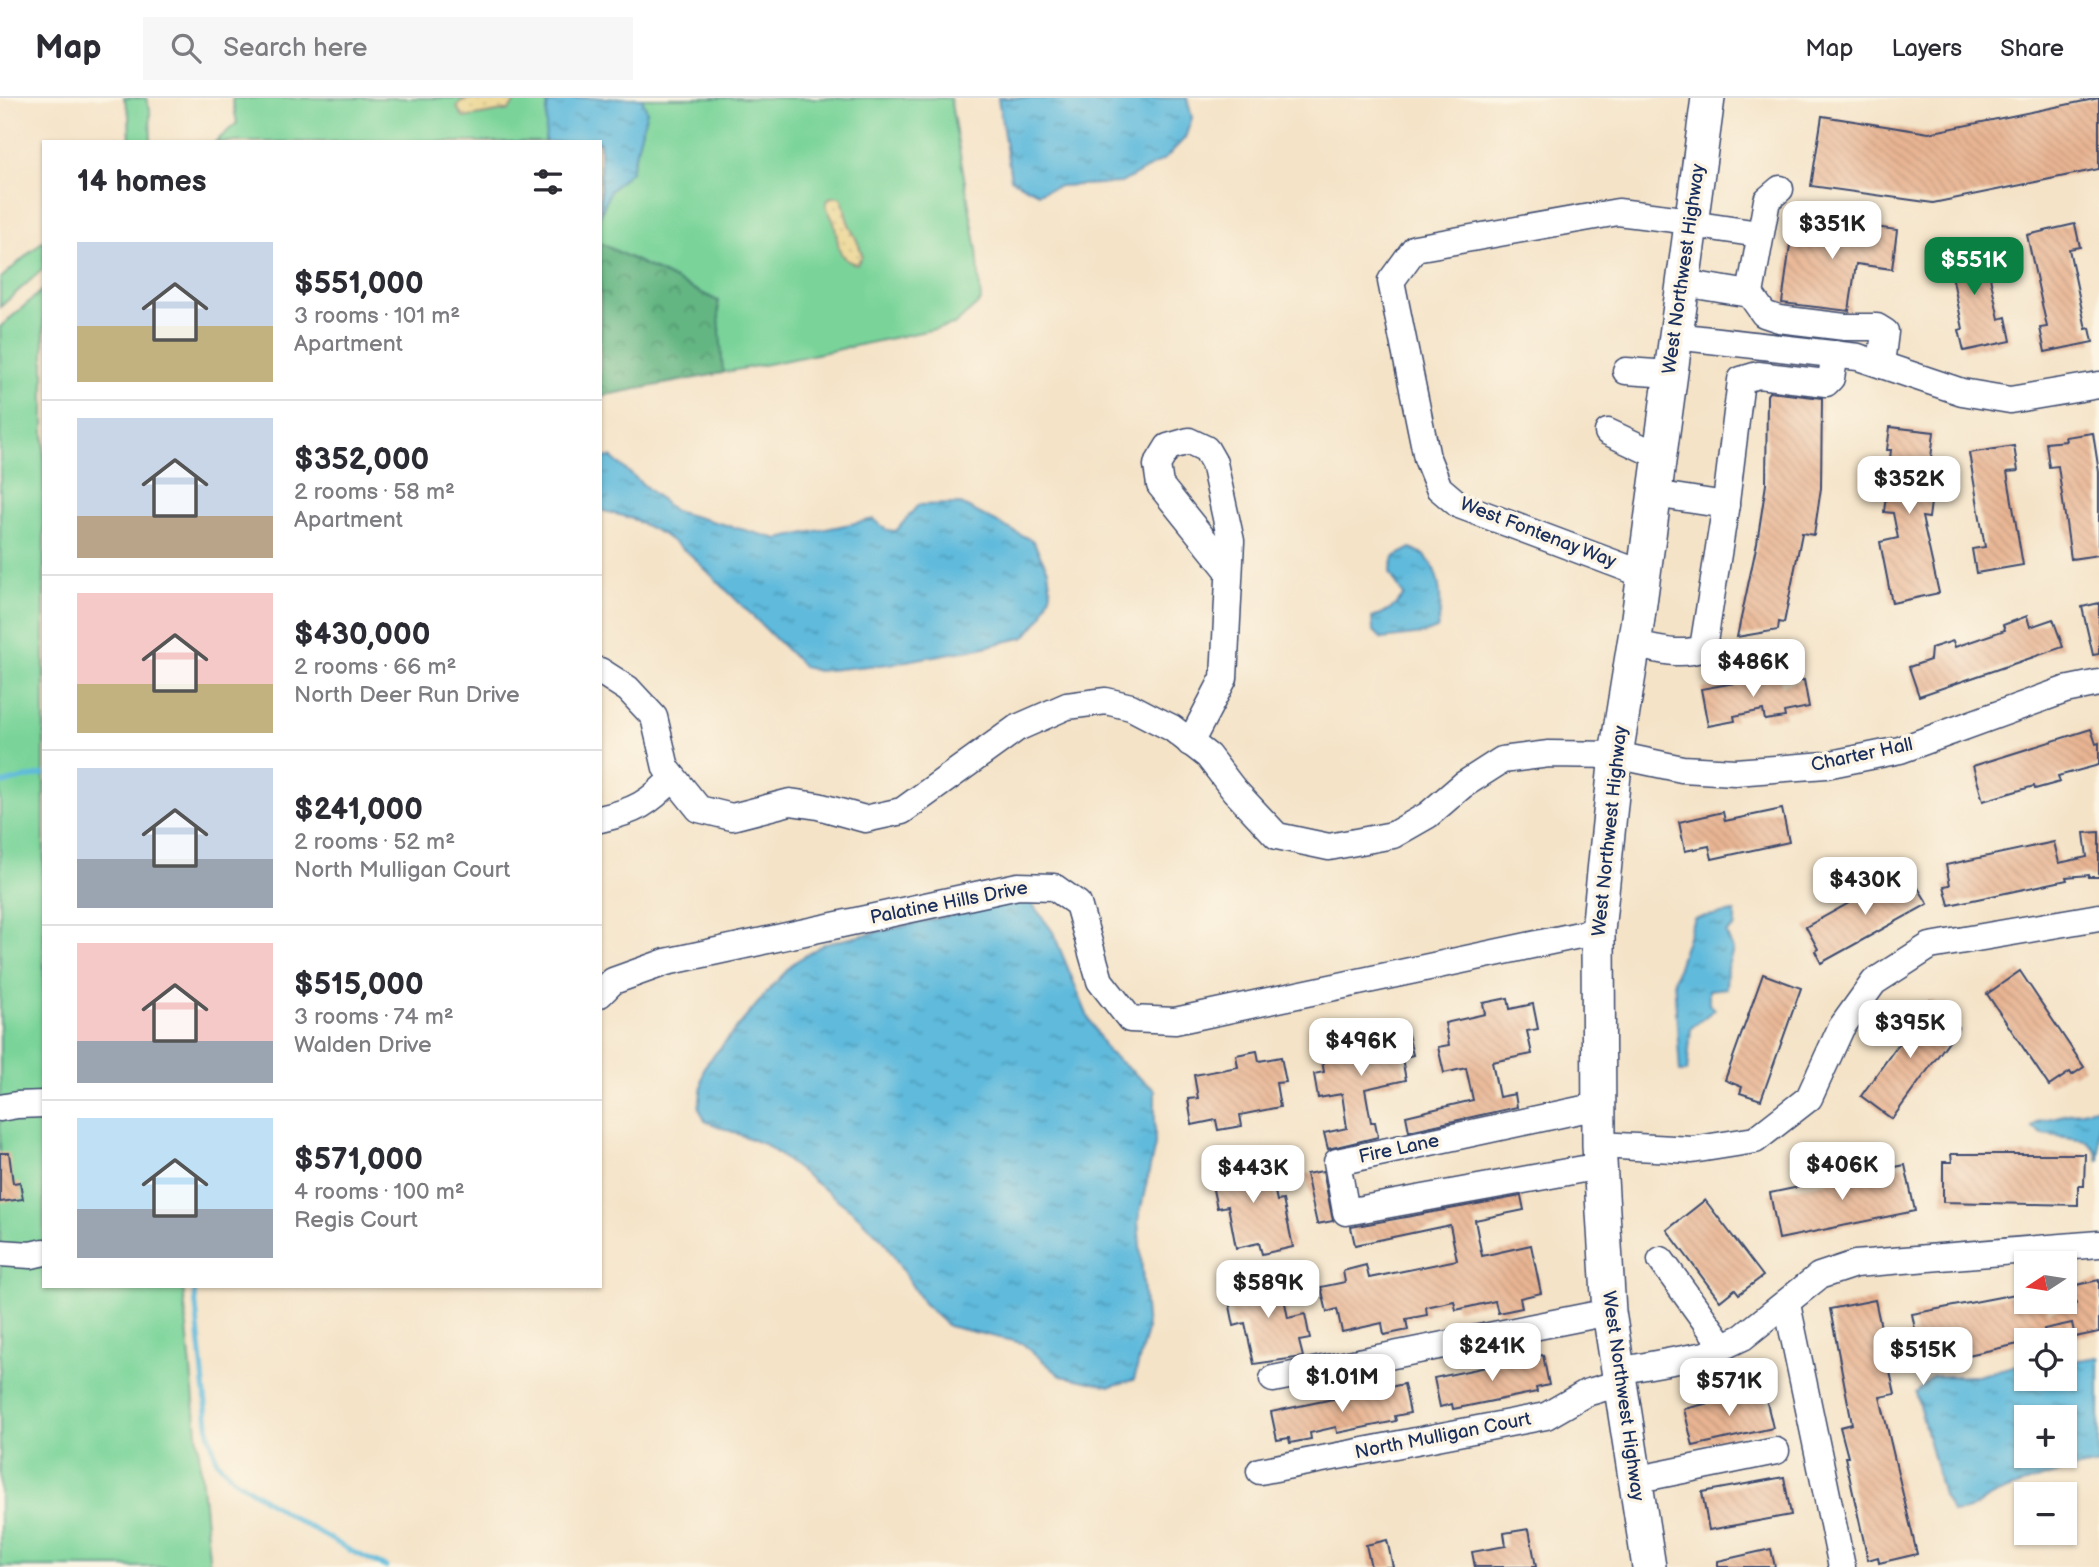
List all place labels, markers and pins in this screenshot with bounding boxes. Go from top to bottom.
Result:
pin: $351K [1783,202,1881,261]
pin: $551K [1925,238,2023,297]
pin: $352K [1860,456,1958,516]
pin: $486K [1704,640,1802,699]
pin: $430K [1816,858,1914,917]
pin: $395K [1861,1000,1959,1060]
pin: $496K [1312,1018,1410,1078]
pin: $406K [1793,1142,1891,1202]
pin: $443K [1204,1146,1302,1205]
pin: $589K [1219,1260,1317,1320]
pin: $241K [1443,1324,1541,1383]
pin: $515K [1874,1328,1972,1387]
pin: $1.01M [1285,1354,1399,1414]
pin: $571K [1680,1358,1778,1418]

